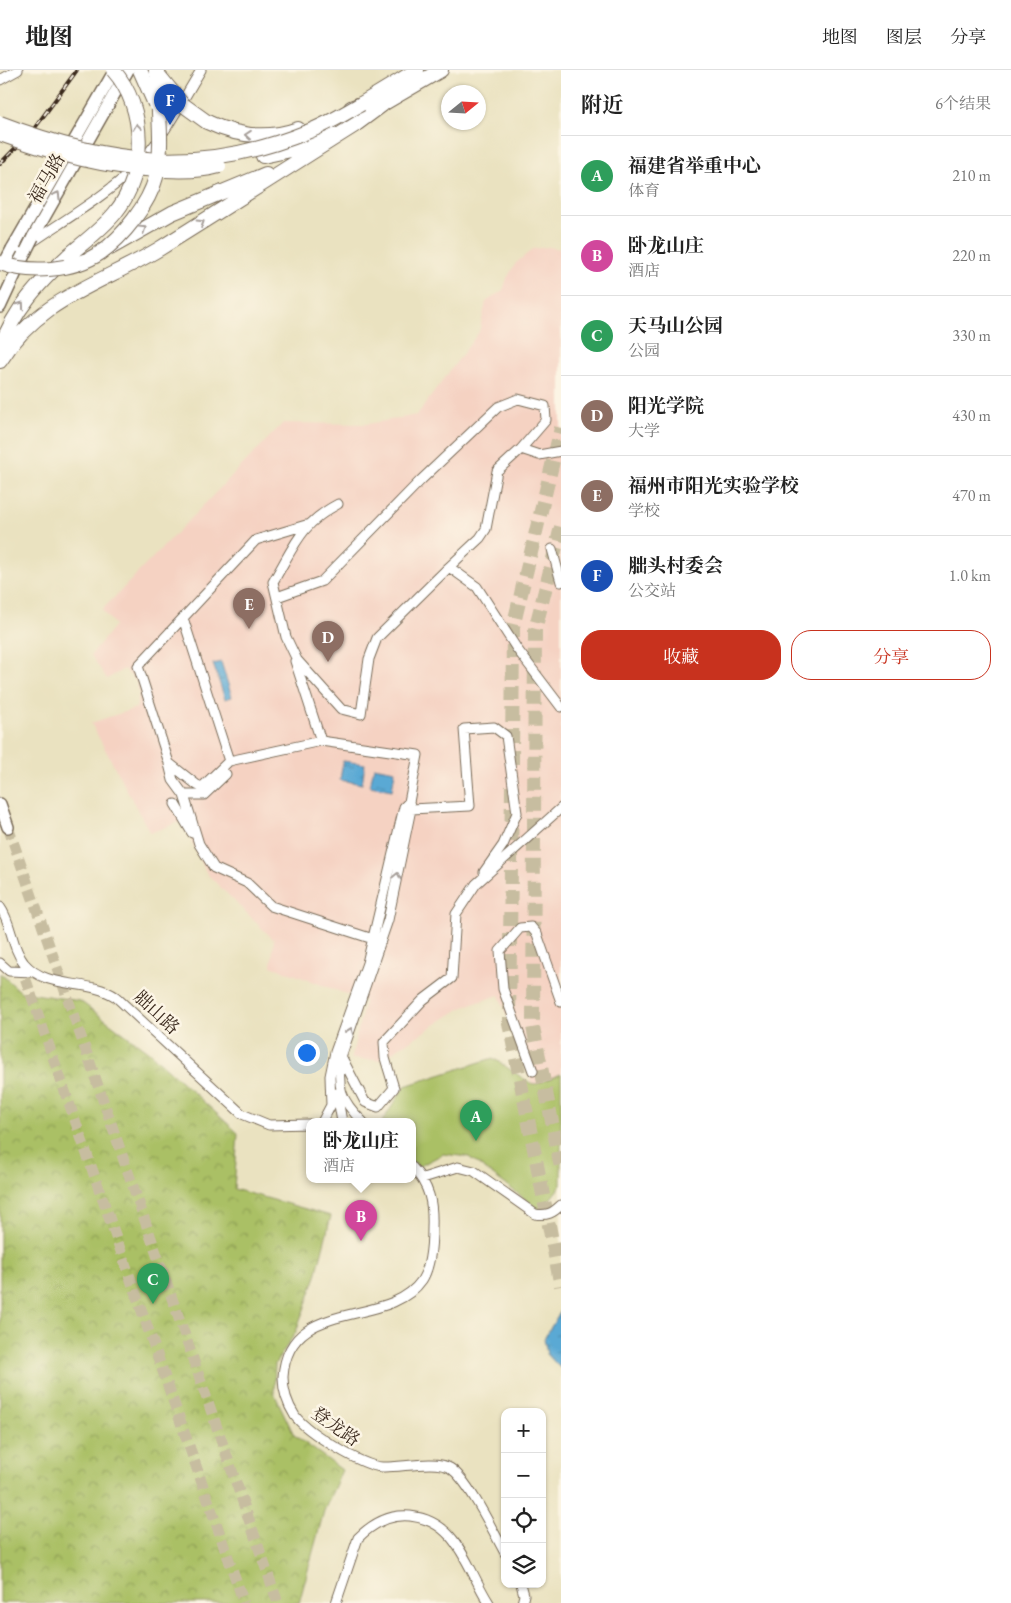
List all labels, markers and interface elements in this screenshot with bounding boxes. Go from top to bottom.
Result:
text: 地图 [25,21,73,52]
text: 地图 [822,25,858,48]
text: 图层 [886,25,922,48]
text: 分享 [950,25,986,48]
pin: F [154,84,186,125]
north arrow [441,85,486,130]
text: 附近 [581,91,623,118]
text: 6个结果 [935,93,991,114]
one-way arrow [132,123,143,131]
one-way arrow [244,129,252,140]
street label: 福马路 [23,149,69,207]
text: 福建省举重中心 [628,153,761,178]
text: A [591,165,603,186]
text: 210 m [952,165,991,186]
text: 体育 [628,180,660,201]
one-way arrow [50,191,60,200]
one-way arrow [195,219,204,229]
one-way arrow [137,225,146,235]
text: 卧龙山庄 [628,233,704,258]
text: B [592,245,602,266]
text: 220 m [952,245,991,266]
text: 酒店 [628,260,660,281]
one-way arrow [15,301,24,311]
text: 天马山公园 [628,313,723,338]
text: C [591,325,603,346]
text: 330 m [952,325,991,346]
text: 公园 [628,340,660,361]
text: 阳光学院 [628,393,704,418]
text: D [591,405,603,426]
text: 430 m [952,405,991,426]
text: 大学 [628,420,660,441]
text: 福州市阳光实验学校 [628,473,799,498]
text: E [592,485,602,506]
text: 470 m [952,485,991,506]
text: 学校 [628,500,660,521]
text: 胐头村委会 [628,553,723,578]
text: F [593,565,601,586]
text: 1.0 km [949,565,991,586]
text: 公交站 [628,580,676,601]
pin: E [233,588,265,629]
pin: D [312,621,344,662]
button: 收藏 [581,630,781,680]
button: 分享 [791,630,991,680]
one-way arrow [391,871,402,880]
street label: 胐山路 [129,985,185,1039]
one-way arrow [344,1027,354,1036]
your location [294,1040,320,1066]
pin: A [460,1100,492,1141]
popup [306,1118,416,1183]
text: 卧龙山庄 [323,1128,399,1153]
text: 酒店 [323,1155,355,1176]
pin: B [345,1200,377,1241]
pin: C [137,1263,169,1304]
street label: 登龙路 [307,1401,365,1451]
map controls [501,1408,546,1588]
button: + [501,1408,546,1453]
button: − [501,1453,546,1498]
button: locate [501,1498,546,1543]
button: layers [501,1543,546,1588]

